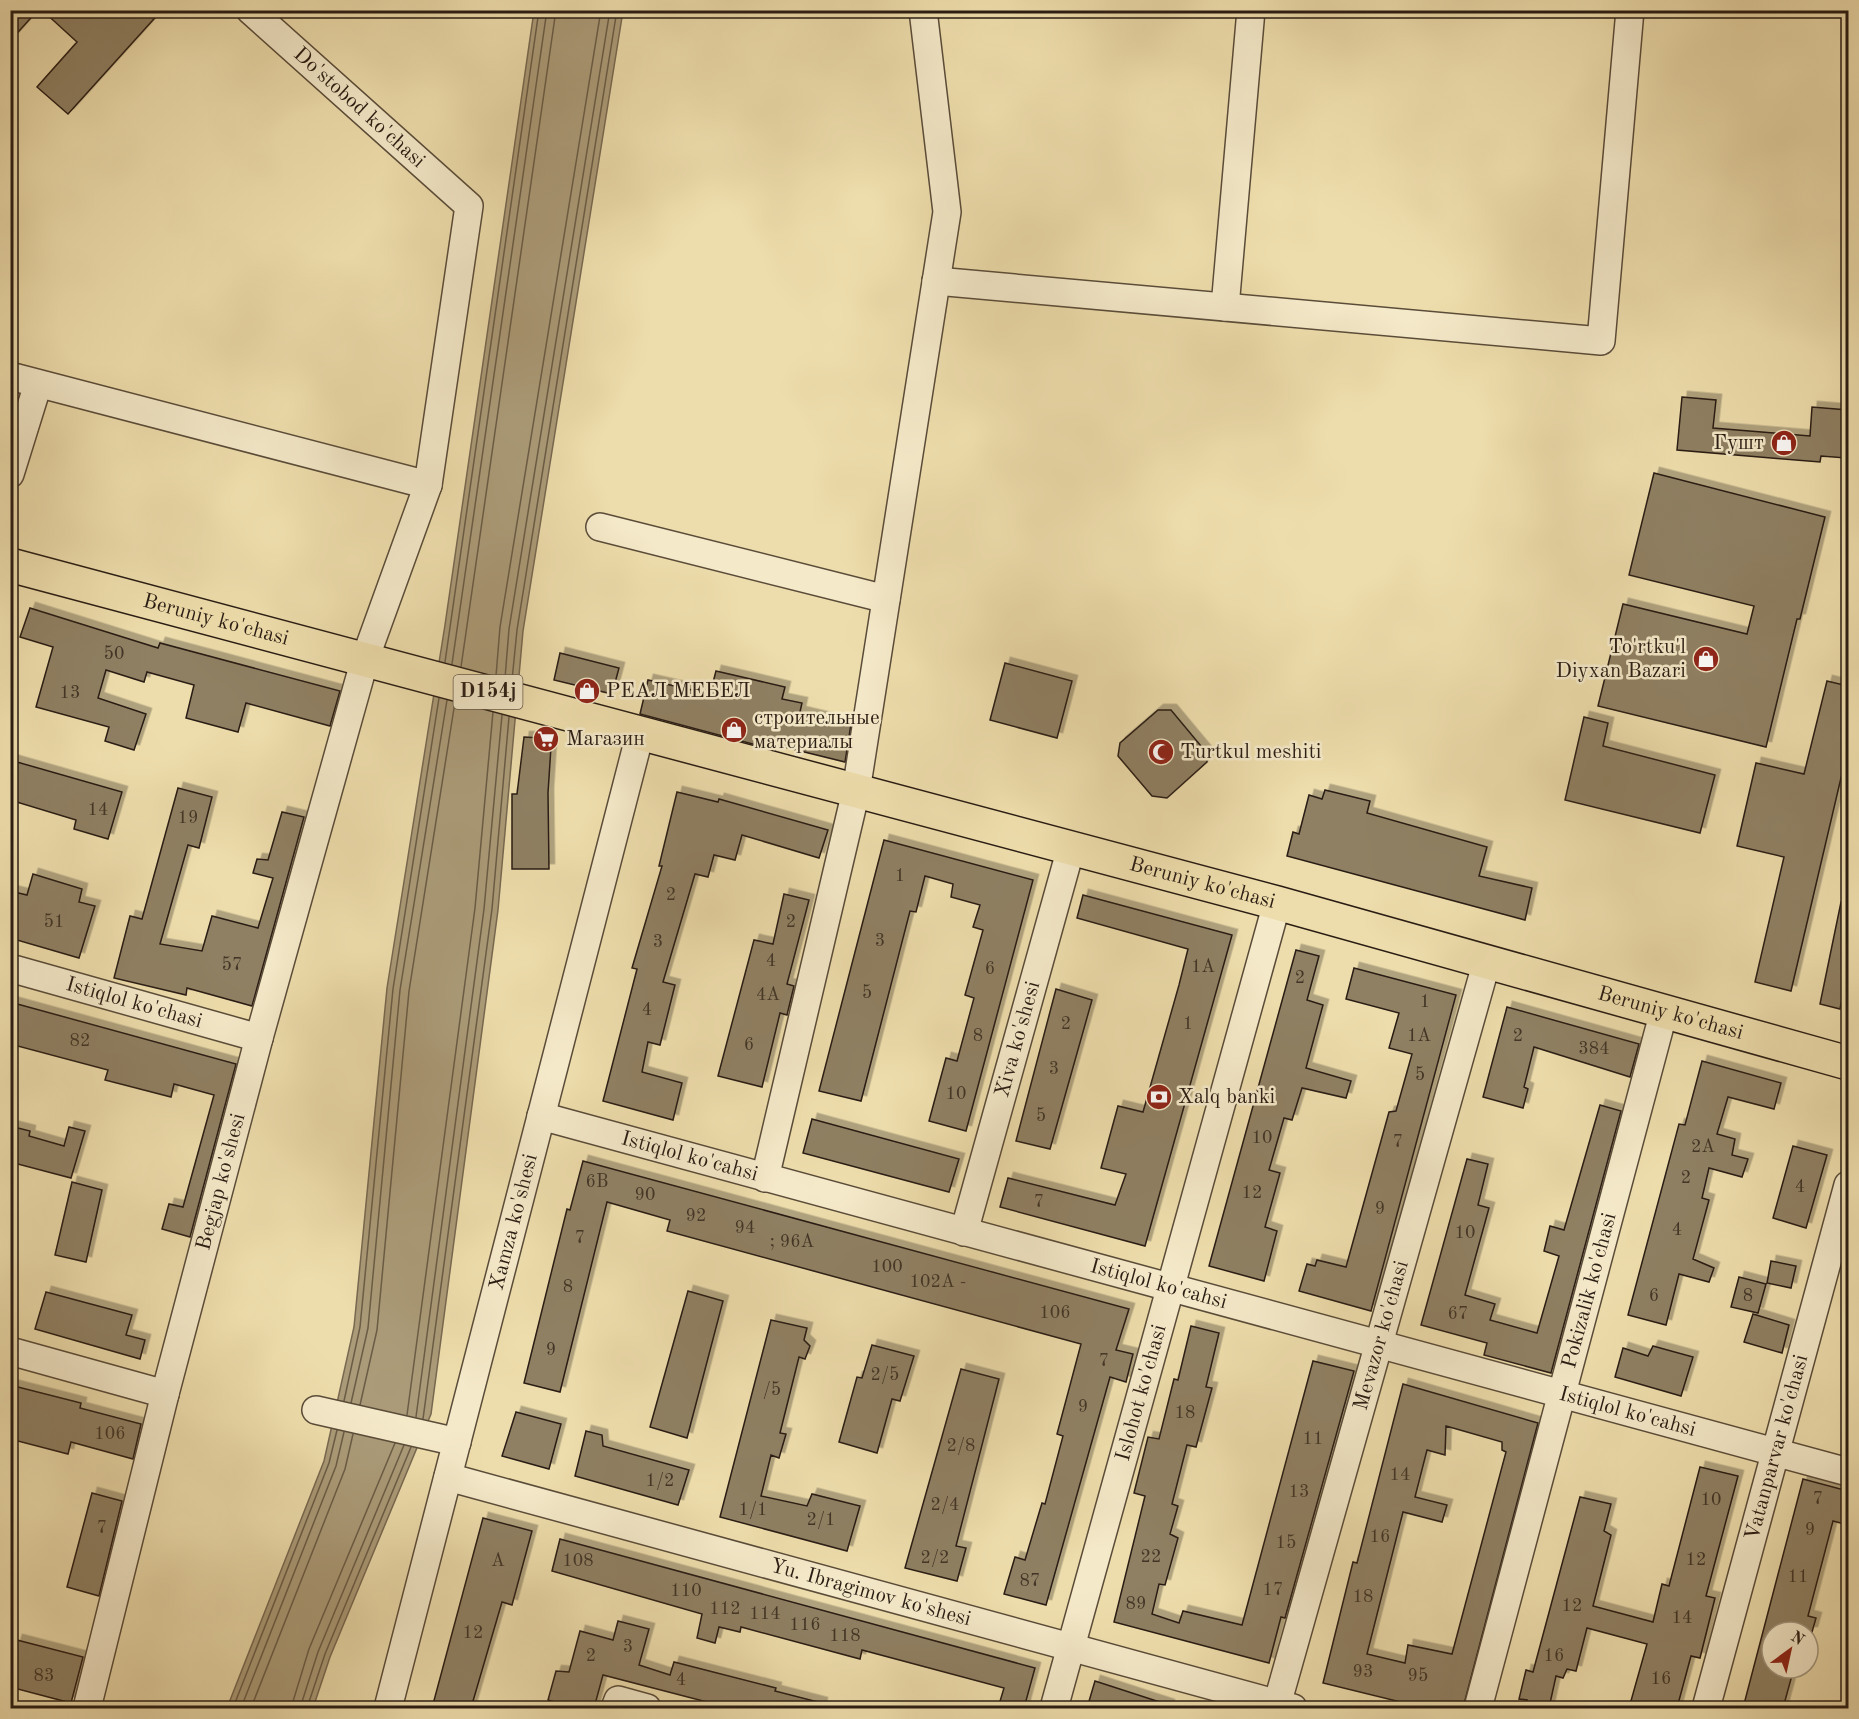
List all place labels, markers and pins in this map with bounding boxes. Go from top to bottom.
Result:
shop icon: Гушт [1769,428,1799,458]
place label: Гушт [1713,433,1764,454]
place label: To'rtku'l Diyxan Bazari [1556,637,1686,682]
shop icon: To'rtku'l Diyxan Bazari [1691,644,1721,674]
shop icon: РЕАЛ МЕБЕЛ [572,676,602,706]
place label: РЕАЛ МЕБЕЛ [606,681,750,702]
place label: строительные материалы [754,708,880,753]
shop icon: строительные материалы [719,715,749,745]
supermarket icon: Магазин [531,724,561,754]
place label: Магазин [566,729,645,750]
mosque icon: Turtkul meshiti [1146,737,1176,767]
place label: Turtkul meshiti [1180,742,1321,763]
bank icon: Xalq banki [1144,1082,1174,1112]
place label: Xalq banki [1178,1087,1275,1108]

